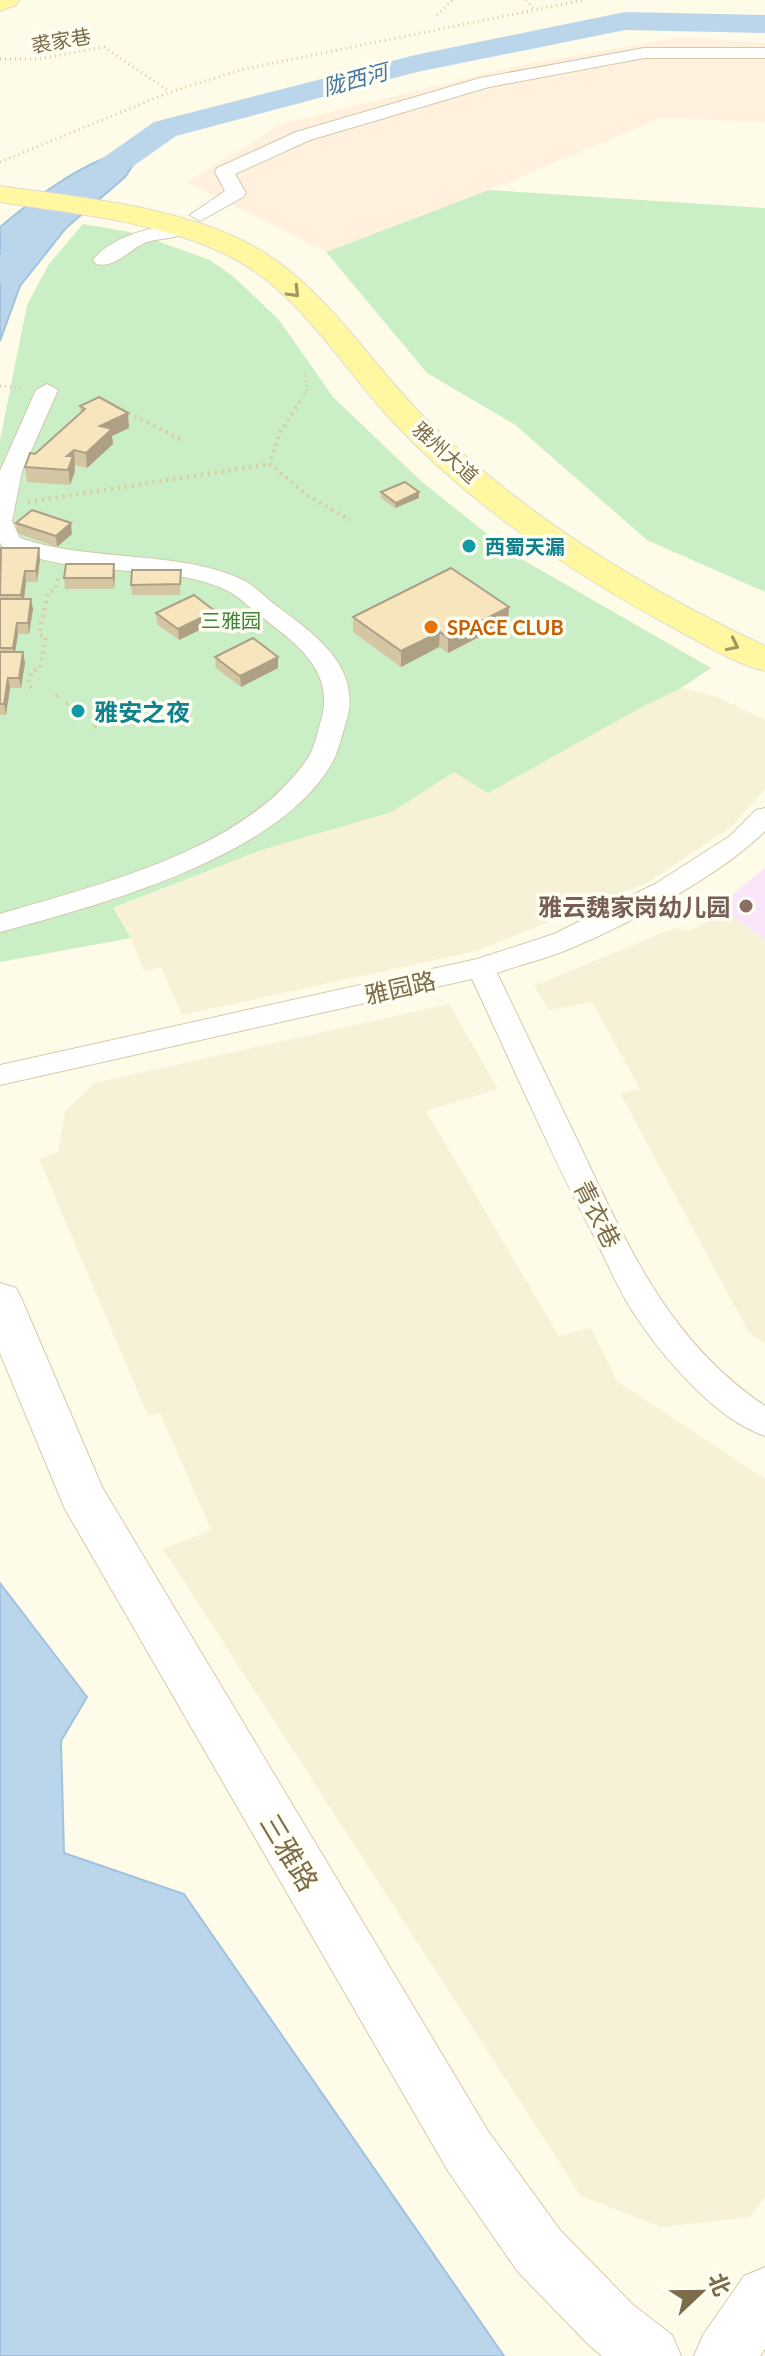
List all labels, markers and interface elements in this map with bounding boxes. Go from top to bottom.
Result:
street label: 裘家巷 [29,23,93,57]
water label: 陇西河 [320,56,394,101]
one-way arrow [285,283,300,297]
street label: 雅州大道 [408,416,484,488]
place label: 西蜀天漏 [485,534,565,558]
marker: 西蜀天漏 [460,537,478,555]
park label: 三雅园 [201,608,261,632]
place label: SPACE CLUB [447,615,564,639]
marker: SPACE CLUB [422,618,440,636]
one-way arrow [725,635,740,651]
place label: 雅安之夜 [94,697,190,726]
marker: 雅安之夜 [69,702,87,720]
place label: 雅云魏家岗幼儿园 [538,892,730,921]
marker: 雅云魏家岗幼儿园 [737,897,755,915]
street label: 雅园路 [362,965,438,1009]
street label: 青衣巷 [569,1175,627,1253]
street label: 三雅路 [254,1807,326,1897]
north arrow [661,2252,741,2332]
text: 北 [703,2269,737,2300]

